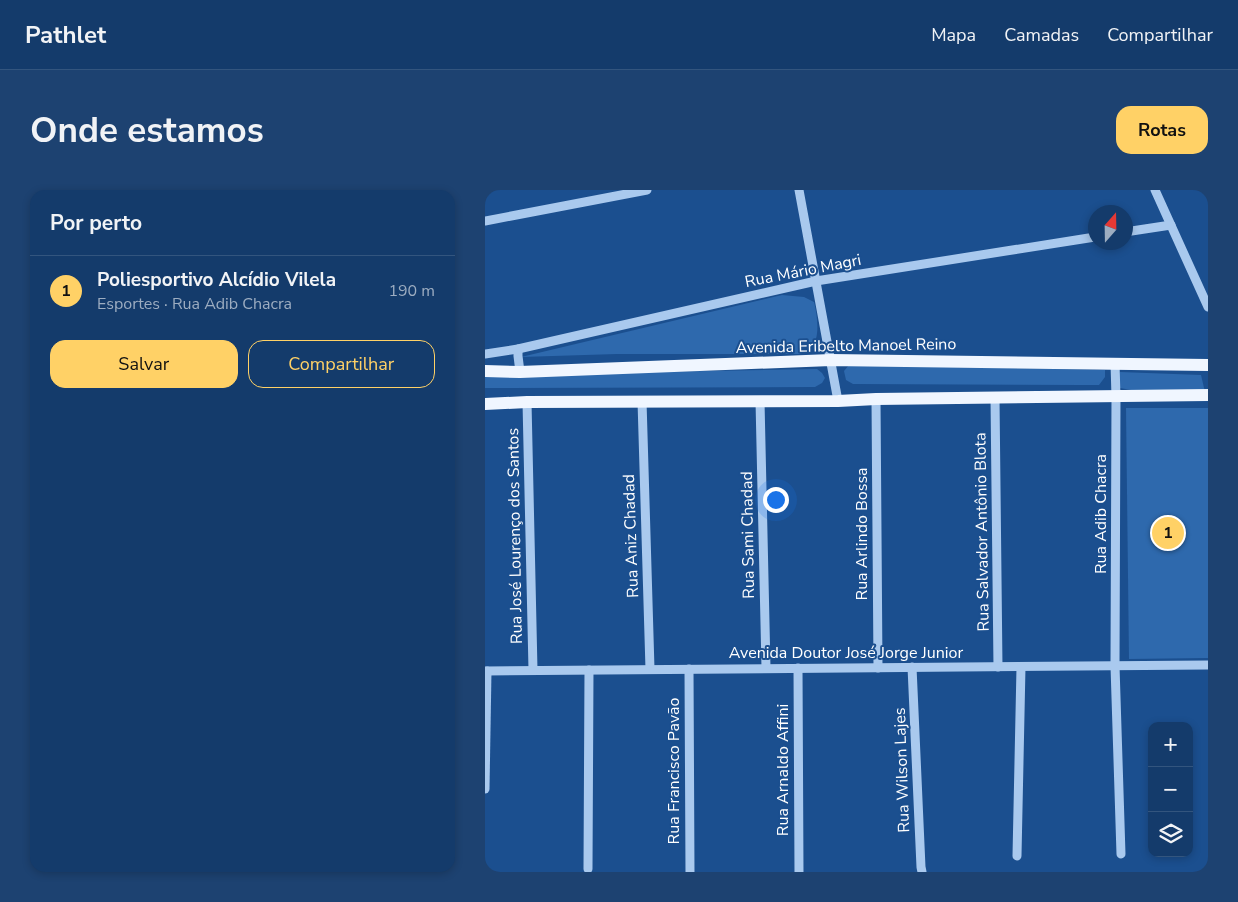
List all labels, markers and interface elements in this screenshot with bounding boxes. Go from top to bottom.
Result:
text: Pathlet [25,19,106,51]
text: Mapa [931,23,976,47]
text: Camadas [1004,23,1079,47]
text: Compartilhar [1107,23,1213,47]
button: Rotas [1116,106,1208,154]
text: Onde estamos [30,107,264,154]
north arrow [1088,205,1133,250]
text: Por perto [50,209,142,237]
street label: Rua Mário Magri [743,249,863,293]
text: Poliesportivo Alcídio Vilela [97,267,336,293]
text: 1 [61,280,71,302]
text: 190 m [388,280,435,302]
text: Esportes · Rua Adib Chacra [97,293,292,315]
street label: Avenida Eribelto Manoel Reino [736,333,957,359]
button: Salvar [50,340,238,388]
button: Compartilhar [248,340,435,388]
street label: Rua José Lourenço dos Santos [502,428,528,644]
street label: Rua Salvador Antônio Blota [969,432,995,632]
street label: Rua Adib Chacra [1090,454,1112,574]
street label: Rua Arlindo Bossa [851,467,873,601]
street label: Rua Sami Chadad [736,471,760,599]
street label: Rua Aniz Chadad [618,474,644,598]
your location [763,487,789,513]
pin: 1 [1152,514,1184,552]
street label: Avenida Doutor José Jorge Junior [729,642,963,664]
street label: Rua Francisco Pavão [663,698,685,844]
street label: Rua Arnaldo Affini [772,704,794,836]
street label: Rua Wilson Lajes [889,707,915,833]
map controls [1148,722,1193,857]
button: + [1148,722,1193,767]
button: − [1148,767,1193,812]
button: layers [1148,812,1193,857]

